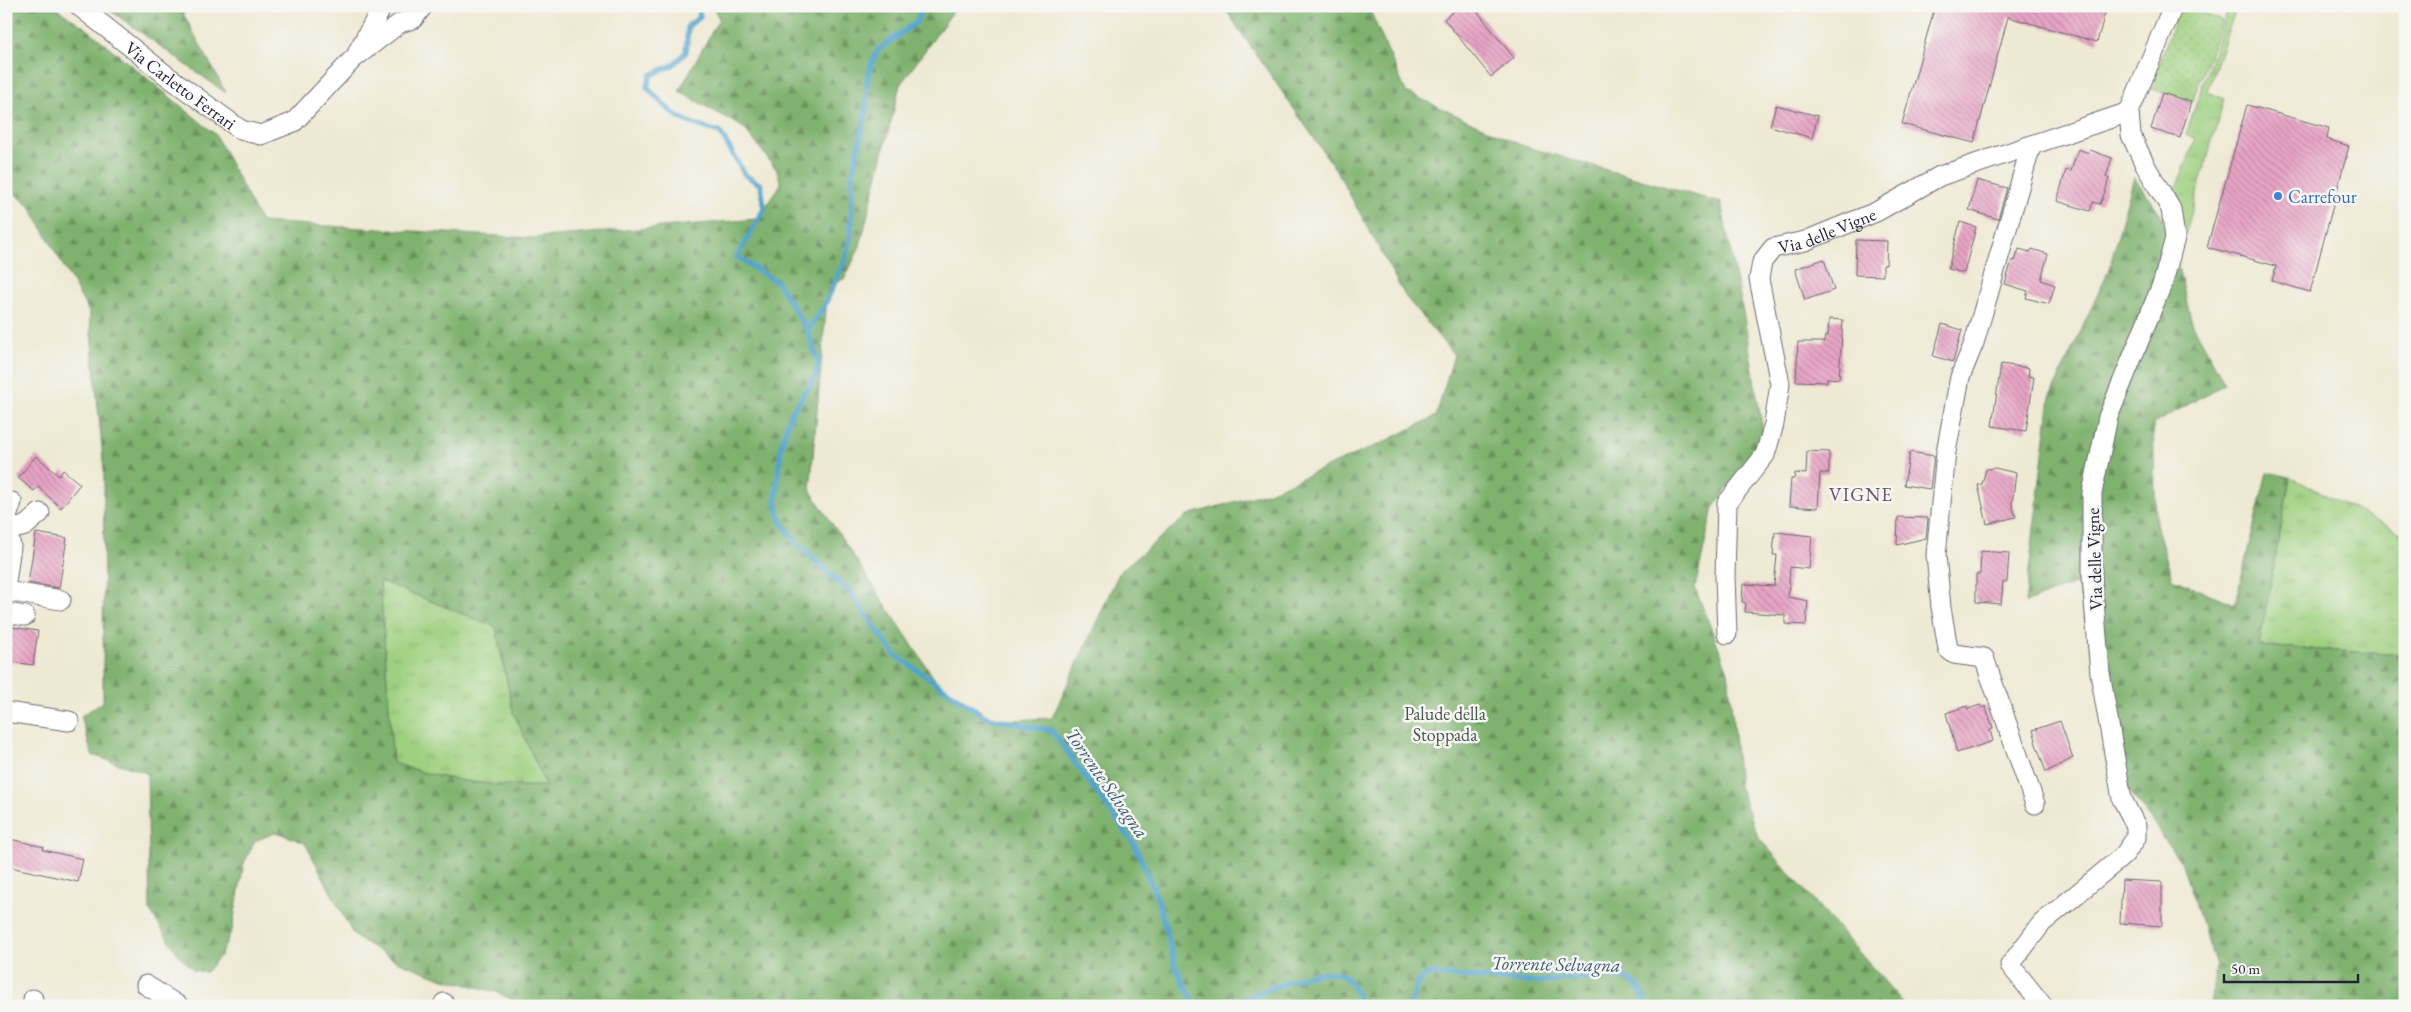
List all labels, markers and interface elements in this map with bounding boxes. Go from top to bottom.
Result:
street label: Via Carletto Ferrari [121,36,242,135]
place label: Carrefour [2288,185,2357,208]
marker: Carrefour [2272,190,2284,202]
street label: Via delle Vigne [1776,202,1879,258]
district label: VIGNE [1829,482,1893,507]
street label: Via delle Vigne [2081,507,2107,611]
park label: Palude della Stoppada [1404,702,1487,746]
water label: Torrente Selvagna [1060,723,1154,843]
water label: Torrente Selvagna [1491,950,1621,978]
scale bar [2224,952,2357,984]
text: 50 m [2231,959,2260,978]

